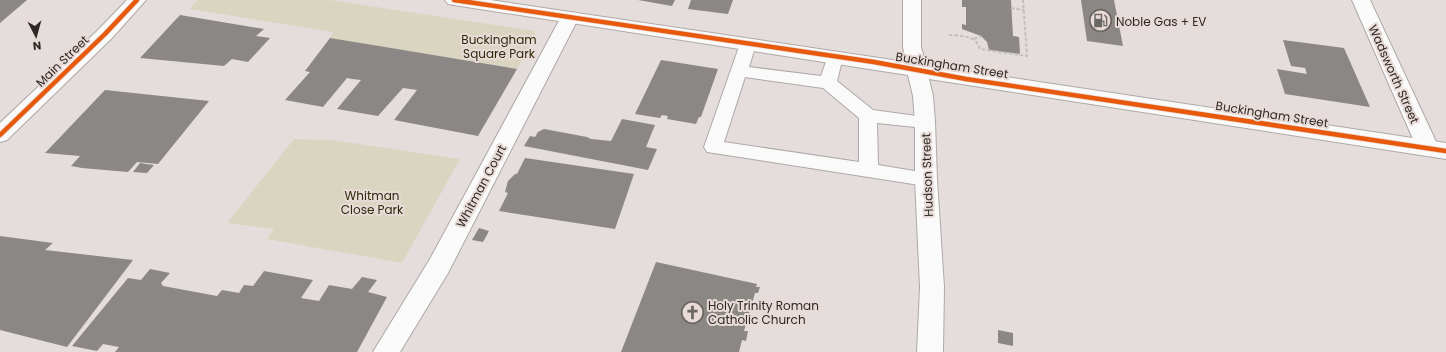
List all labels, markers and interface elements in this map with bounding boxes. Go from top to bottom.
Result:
fuel station icon: Noble Gas + EV [1088,8,1114,34]
place label: Noble Gas + EV [1116,13,1206,30]
north arrow [16,16,56,56]
street label: Wadsworth Street [1365,22,1423,126]
street label: Main Street [32,31,92,91]
park label: Buckingham Square Park [461,31,537,62]
text: N [32,38,42,54]
street label: Buckingham Street [894,48,1010,82]
street label: Buckingham Street [1214,97,1330,131]
street label: Hudson Street [917,133,937,217]
street label: Whitman Court [452,142,510,230]
park label: Whitman Close Park [341,187,404,218]
place label: Holy Trinity Roman Catholic Church [708,297,819,328]
church icon: Holy Trinity Roman Catholic Church [680,299,706,325]

